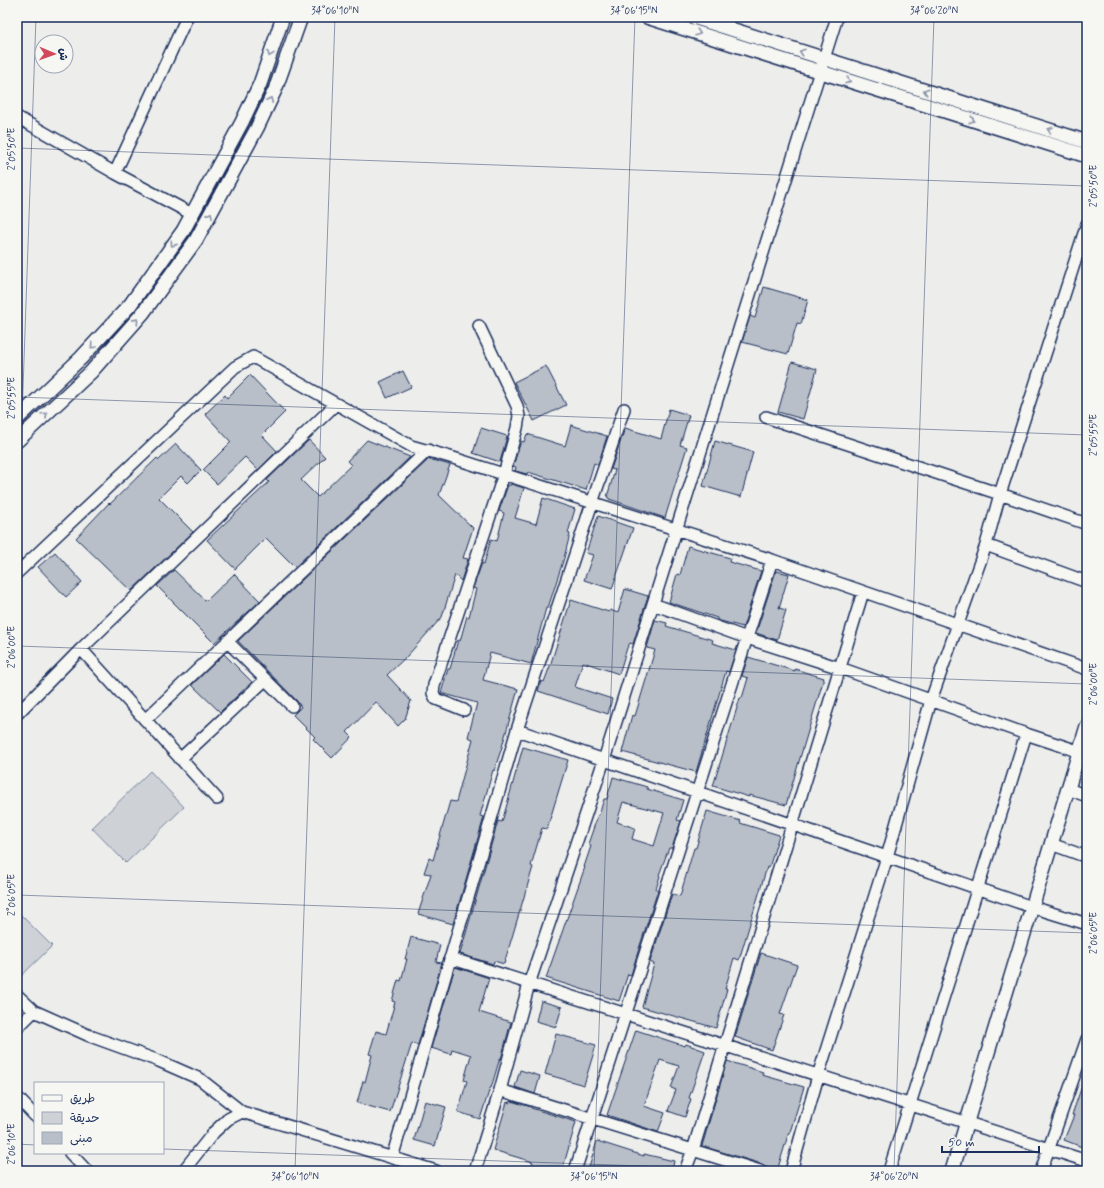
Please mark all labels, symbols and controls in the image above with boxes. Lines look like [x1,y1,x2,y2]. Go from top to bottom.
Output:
text: 34°06'10"N [311,4,359,18]
text: 34°06'15"N [610,4,658,18]
text: 34°06'20"N [910,4,958,18]
one-way arrow [694,28,701,37]
north arrow [34,34,74,74]
text: ش [56,48,70,61]
one-way arrow [799,48,806,56]
one-way arrow [267,50,275,57]
one-way arrow [845,76,852,85]
one-way arrow [923,87,930,96]
one-way arrow [265,96,273,104]
one-way arrow [969,115,976,124]
one-way arrow [1046,126,1053,135]
text: 2°05'50"E [5,128,19,170]
text: 2°05'50"E [1087,165,1101,207]
one-way arrow [205,212,212,219]
one-way arrow [170,240,178,247]
one-way arrow [131,319,138,326]
one-way arrow [90,341,97,348]
text: 2°05'55"E [5,377,19,419]
one-way arrow [41,412,48,419]
text: 2°05'55"E [1087,414,1101,456]
text: 2°06'00"E [5,626,19,668]
text: 2°06'00"E [1087,663,1101,705]
text: 2°06'05"E [5,874,19,916]
text: 2°06'05"E [1087,912,1101,954]
legend [34,1082,164,1154]
text: طريق [70,1091,95,1107]
text: حديقة [70,1111,99,1127]
text: 2°06'10"E [5,1123,19,1165]
scale bar [942,1128,1039,1154]
text: مبنى [70,1131,93,1147]
text: 50 m [948,1135,975,1151]
text: 34°06'10"N [271,1170,319,1184]
text: 34°06'15"N [570,1170,618,1184]
text: 34°06'20"N [870,1170,918,1184]

